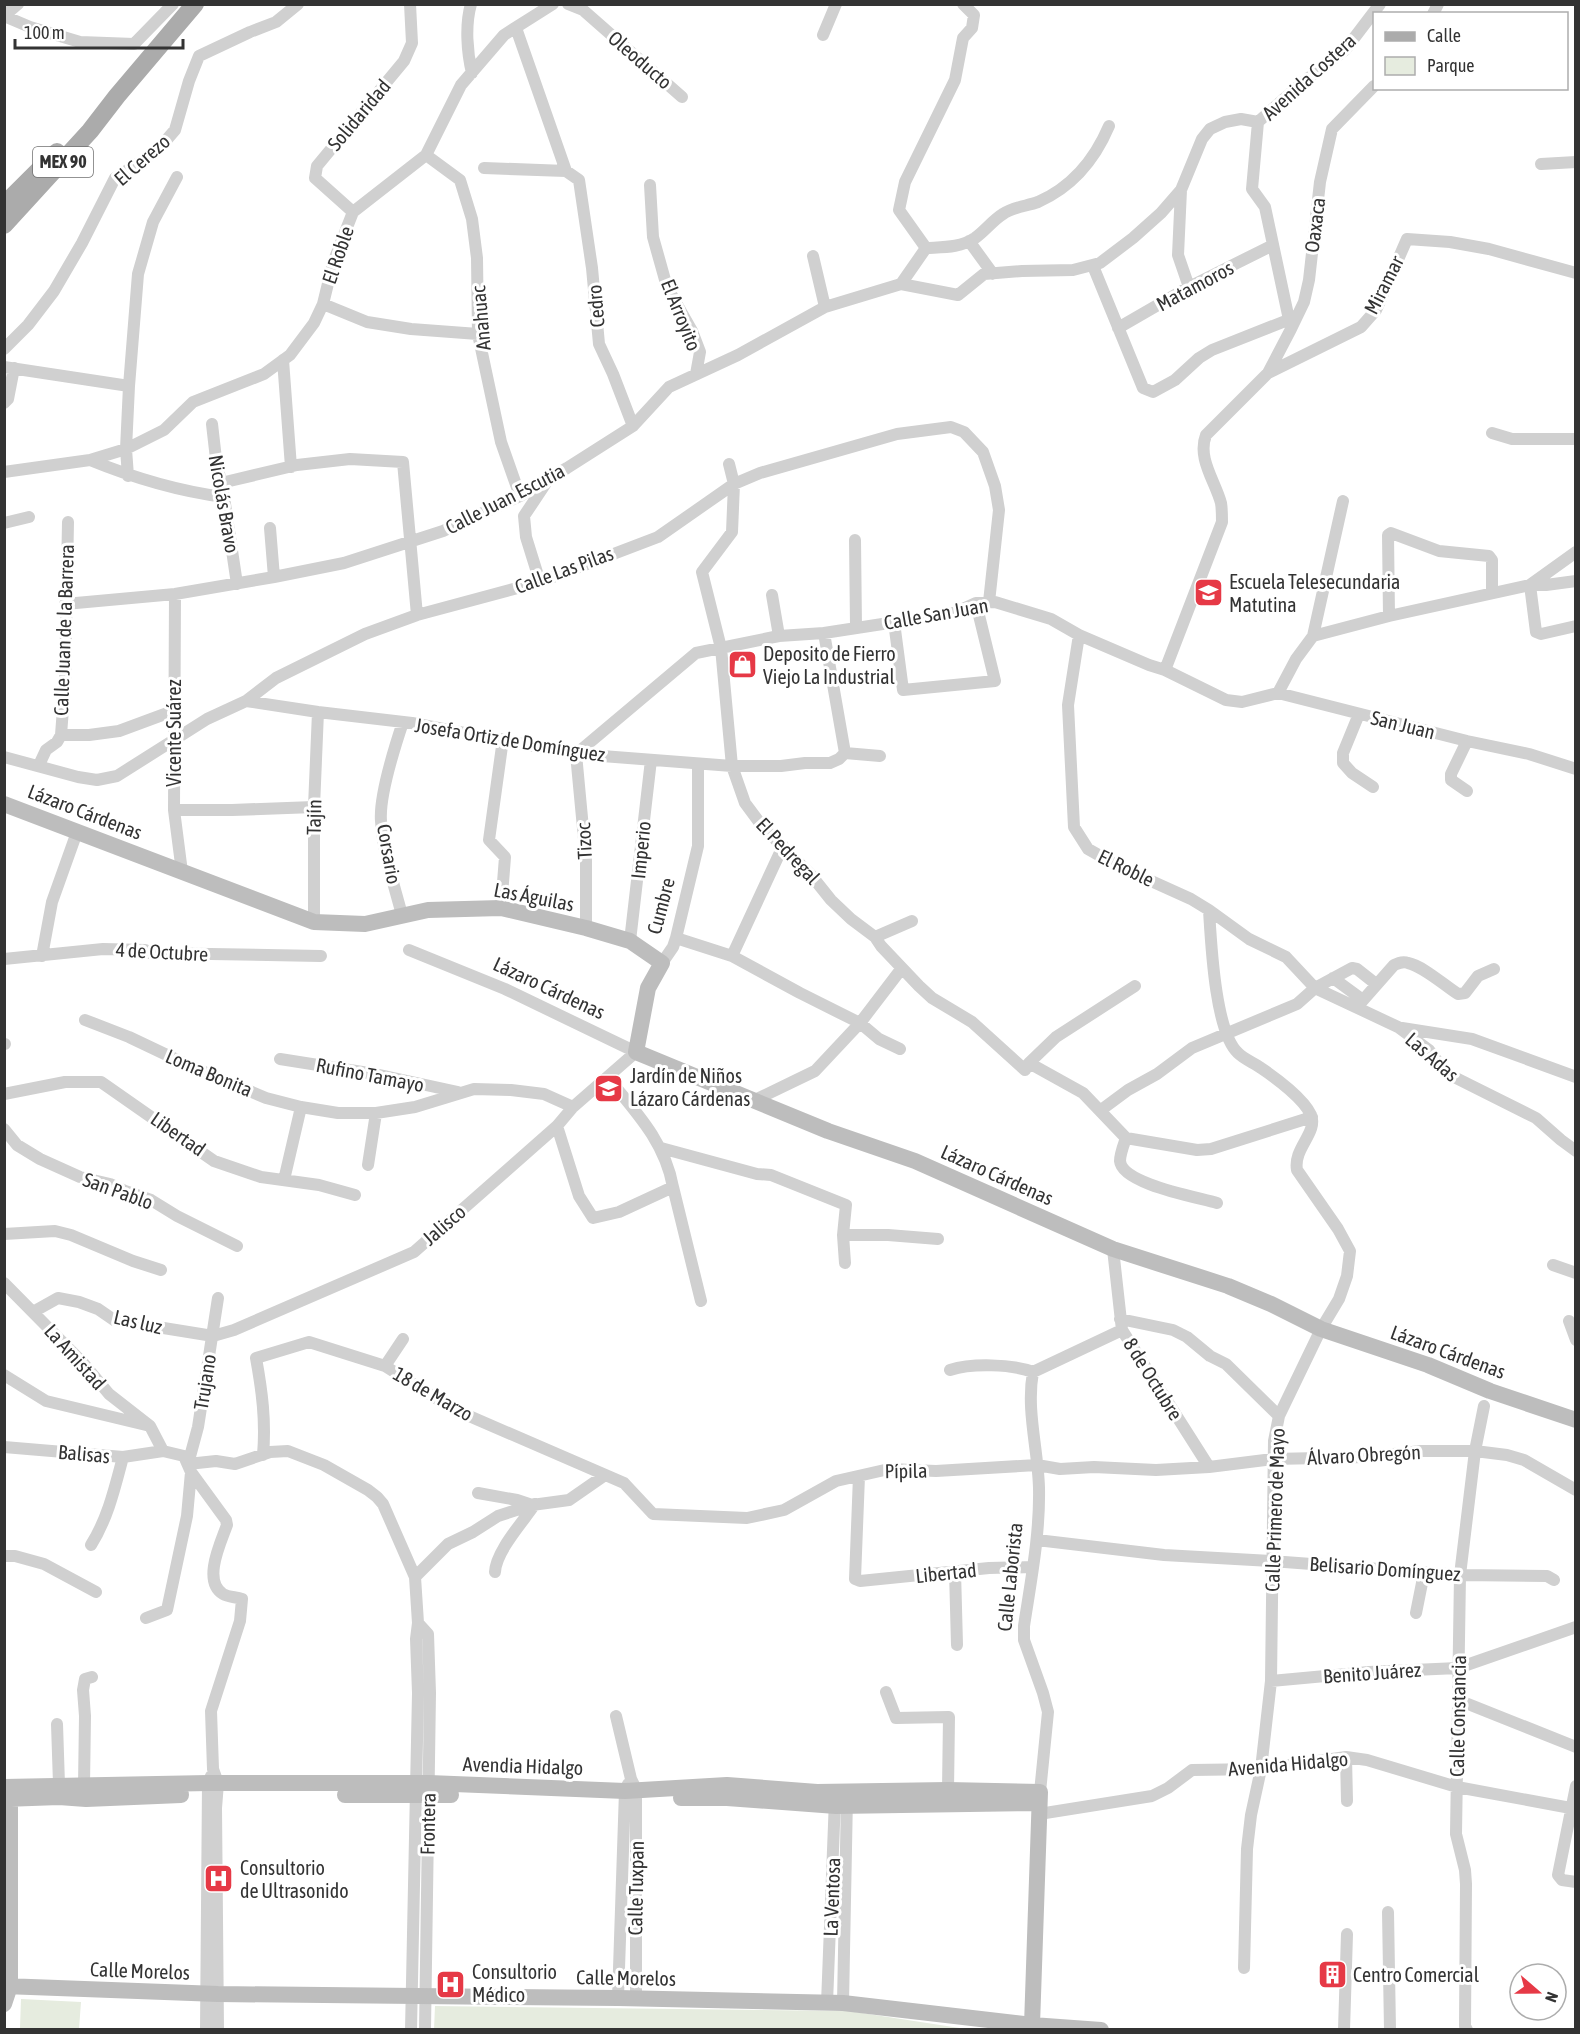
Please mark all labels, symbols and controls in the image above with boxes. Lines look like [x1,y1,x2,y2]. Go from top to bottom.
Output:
scale bar [15,12,183,50]
legend [1373,12,1568,90]
text: 100 m [24,22,65,43]
text: Calle [1427,25,1461,46]
street label: Oleoducto [604,26,677,93]
street label: Avenida Costera [1257,29,1360,125]
text: Parque [1427,55,1475,76]
street label: Solidaridad [322,75,395,155]
street label: El Cerezo [109,129,174,190]
road number: MEX 90 [33,147,93,177]
street label: Oaxaca [1300,196,1329,254]
street label: El Roble [317,223,358,287]
street label: Miramar [1359,251,1408,318]
street label: Matamoros [1152,256,1237,315]
street label: El Arroyito [657,276,706,354]
street label: Anahuac [466,284,495,351]
street label: Cedro [582,284,609,328]
street label: Nicolás Bravo [205,453,244,555]
street label: Calle Juan Escutia [441,459,568,538]
street label: Calle Las Pilas [511,541,616,598]
street label: Calle Juan de la Barrera [49,544,78,716]
place label: Escuela Telesecundaria Matutina [1229,570,1400,616]
school or university icon: Escuela Telesecundaria Matutina [1192,577,1224,609]
street label: Calle San Juan [882,593,990,634]
place label: Deposito de Fierro Viejo La Industrial [763,642,896,688]
shop icon: Deposito de Fierro Viejo La Industrial [726,649,758,681]
street label: Vicente Suárez [162,679,185,787]
street label: San Juan [1369,705,1438,744]
street label: Josefa Ortiz de Domínguez [413,713,607,766]
street label: Lázaro Cárdenas [25,779,146,844]
street label: Tajín [302,799,325,835]
street label: El Pedregal [752,813,825,889]
street label: Imperio [626,820,655,880]
street label: Tizoc [571,821,596,860]
street label: Corsario [373,822,406,886]
street label: El Roble [1094,844,1158,891]
street label: Cumbre [642,875,679,937]
street label: Las Águilas [492,877,576,916]
street label: 4 de Octubre [115,938,209,965]
street label: Lázaro Cárdenas [490,952,609,1023]
street label: Las Adas [1401,1027,1463,1086]
street label: Loma Bonita [162,1044,256,1101]
street label: Rufino Tamayo [314,1053,426,1096]
place label: Jardín de Niños Lázaro Cárdenas [630,1064,750,1110]
school or university icon: Jardín de Niños Lázaro Cárdenas [593,1072,625,1104]
street label: Libertad [147,1107,210,1161]
street label: Lázaro Cárdenas [938,1140,1057,1210]
street label: San Pablo [80,1167,156,1214]
street label: Jalisco [417,1200,470,1250]
street label: Las luz [112,1305,165,1338]
street label: La Amistad [40,1319,111,1394]
street label: Lázaro Cárdenas [1388,1320,1509,1383]
street label: 8 de Octubre [1119,1333,1188,1424]
street label: Trujano [189,1352,220,1411]
street label: 18 de Marzo [389,1362,477,1425]
street label: Calle Primero de Mayo [1260,1428,1289,1592]
street label: Balisas [57,1440,111,1467]
street label: Álvaro Obregón [1307,1440,1421,1469]
street label: Pípila [884,1459,928,1482]
street label: Calle Laborista [992,1522,1027,1632]
street label: Belisario Domínguez [1309,1552,1461,1585]
street label: Libertad [914,1558,978,1587]
street label: Calle Constancia [1445,1655,1470,1777]
street label: Benito Juárez [1322,1658,1422,1687]
street label: Avenida Hidalgo [1227,1747,1349,1780]
street label: Avendia Hidalgo [462,1752,584,1779]
street label: Frontera [415,1793,440,1855]
street label: Calle Tuxpan [623,1841,648,1935]
place label: Consultorio de Ultrasonido [240,1856,349,1902]
street label: La Ventosa [819,1857,844,1937]
hospital icon: Consultorio de Ultrasonido [203,1863,235,1895]
street label: Calle Morelos [90,1957,190,1984]
building icon: Centro Comercial [1316,1959,1348,1991]
place label: Consultorio Médico [472,1960,557,2006]
north arrow [1508,1962,1568,2022]
place label: Centro Comercial [1353,1963,1480,1986]
street label: Calle Morelos [576,1965,676,1990]
hospital icon: Consultorio Médico [435,1968,467,2000]
text: N [1542,1990,1562,2005]

